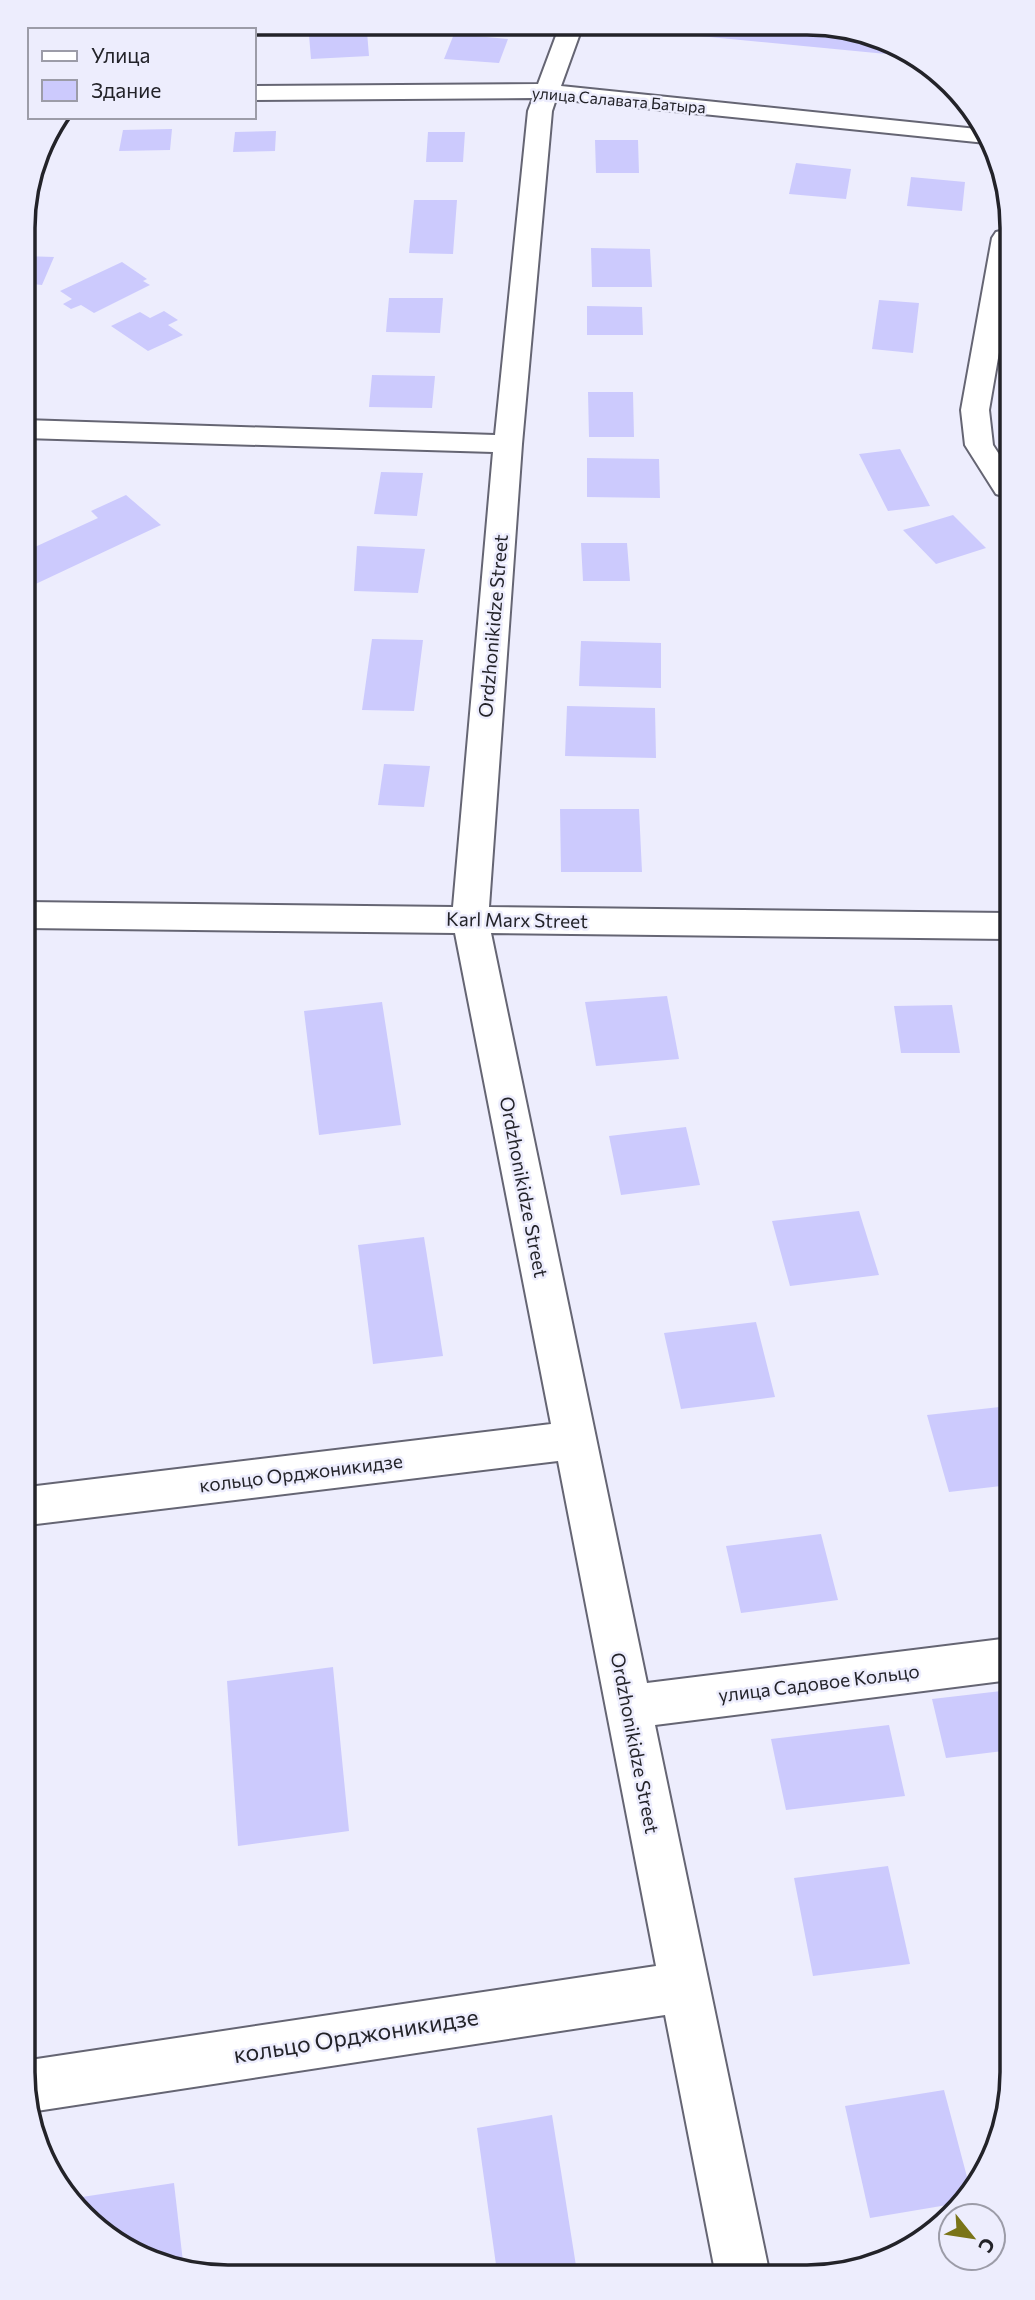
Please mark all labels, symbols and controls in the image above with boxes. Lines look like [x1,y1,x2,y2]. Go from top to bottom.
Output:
legend [28,28,256,119]
text: Улица [91,42,150,67]
text: Здание [91,77,161,102]
street label: улица Салавата Батыра [531,82,707,117]
street label: Ordzhonikidze Street [473,533,512,719]
street label: Karl Marx Street [446,907,588,932]
street label: Ordzhonikidze Street [496,1094,553,1280]
street label: кольцо Орджоникидзе [198,1449,404,1496]
street label: Ordzhonikidze Street [607,1650,664,1836]
street label: улица Садовое Кольцо [717,1659,921,1706]
street label: кольцо Орджоникидзе [231,2002,480,2068]
north arrow [937,2202,1007,2272]
text: С [974,2234,1000,2257]

